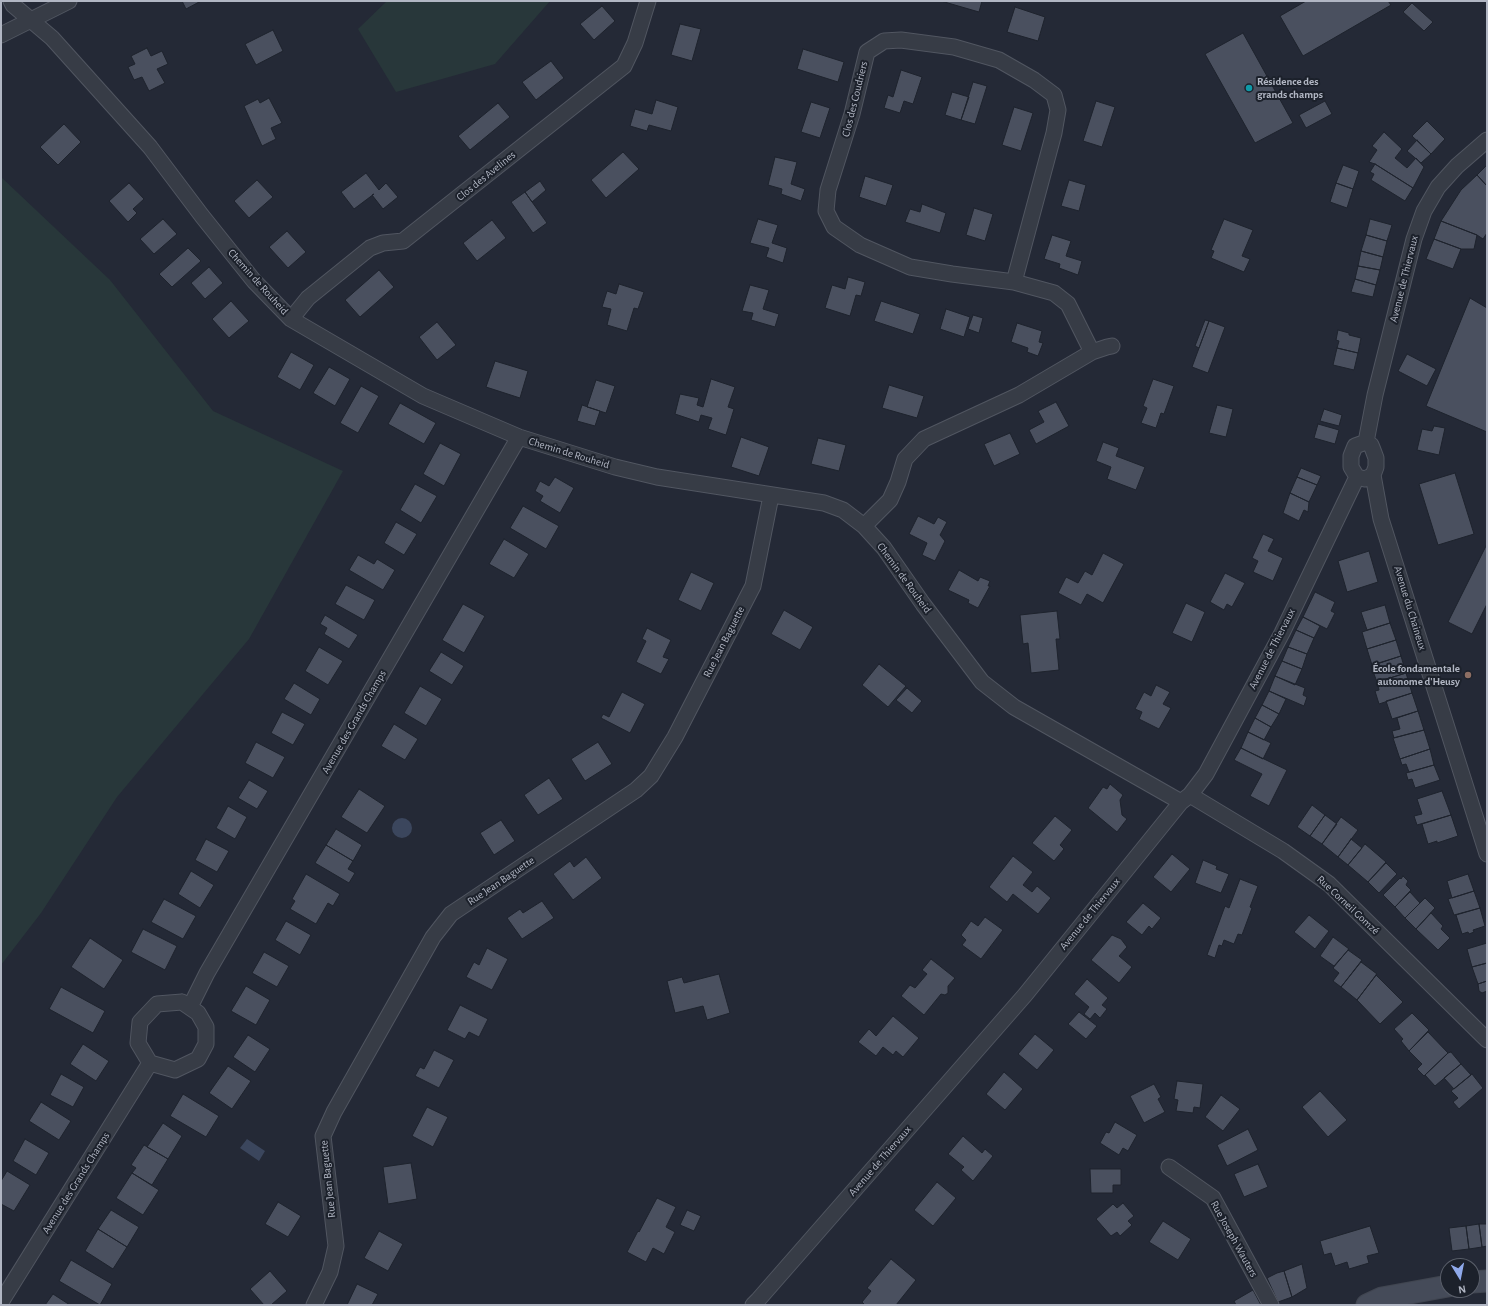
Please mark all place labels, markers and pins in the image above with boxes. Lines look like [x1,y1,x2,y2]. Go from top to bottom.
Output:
place label: Résidence des grands champs [1257,75,1323,101]
marker: Résidence des grands champs [1244,83,1254,93]
place label: École fondamentale autonome d'Heusy [1372,662,1460,688]
marker: École fondamentale autonome d'Heusy [1463,670,1473,680]

